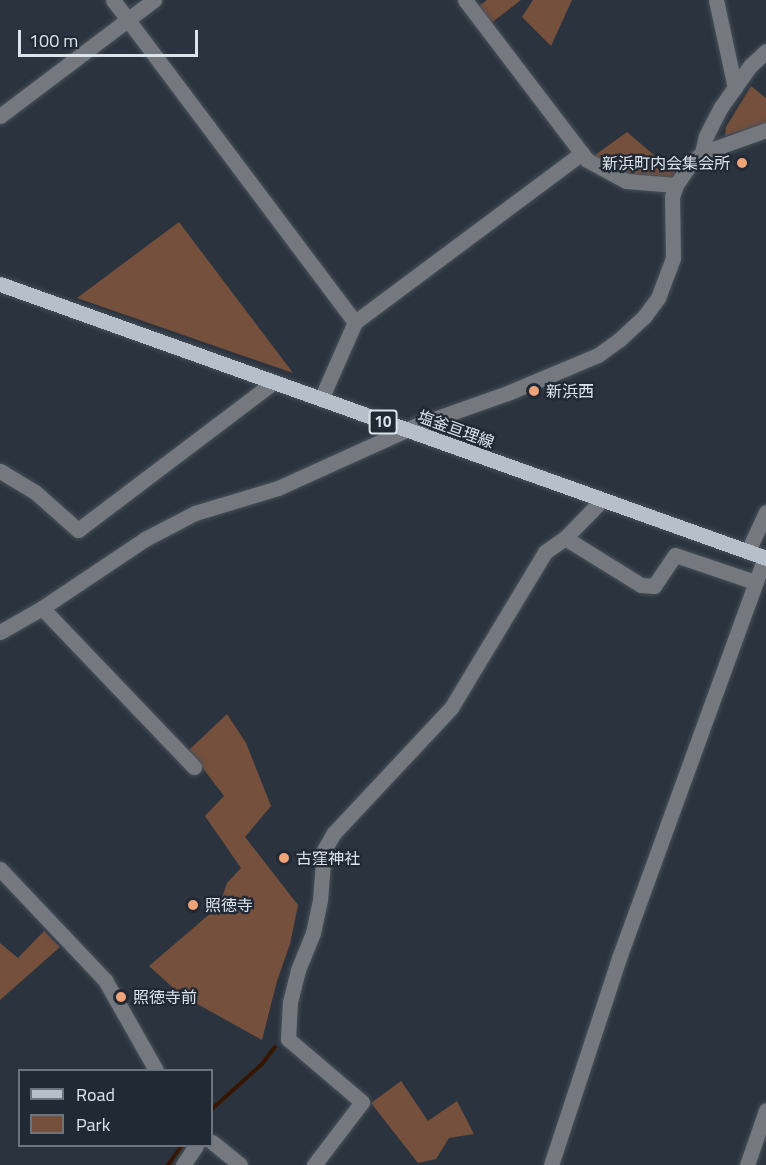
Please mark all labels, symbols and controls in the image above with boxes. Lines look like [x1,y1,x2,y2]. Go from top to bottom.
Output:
scale bar [21,18,201,56]
text: 100 m [29,27,78,54]
place label: 新浜町内会集会所 [602,153,730,173]
marker: 新浜町内会集会所 [735,156,749,170]
place label: 新浜西 [546,381,594,401]
marker: 新浜西 [527,384,541,398]
street label: 塩釜亘理線 [415,406,497,452]
road number: 10 [368,410,398,434]
place label: 古窪神社 [296,848,360,868]
marker: 古窪神社 [277,851,291,865]
place label: 照徳寺 [205,895,253,915]
marker: 照徳寺 [186,898,200,912]
place label: 照徳寺前 [133,987,197,1007]
marker: 照徳寺前 [114,990,128,1004]
legend [18,1069,213,1147]
text: Road [76,1081,115,1108]
text: Park [76,1111,110,1138]

